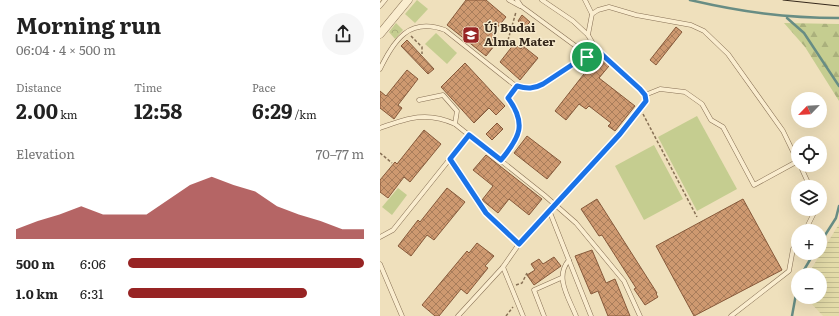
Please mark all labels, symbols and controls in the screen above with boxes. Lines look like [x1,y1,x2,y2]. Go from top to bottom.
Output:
text: Morning run [16,8,161,41]
button: share [322,13,364,55]
place label: Új Budai Alma Mater [484,18,556,50]
school or university icon: Új Budai Alma Mater [461,25,481,45]
text: 06:04 · 4 × 500 m [16,40,116,59]
pin [570,40,604,74]
icon: arrive [576,46,598,68]
text: Distance [16,79,61,95]
text: Time [134,79,162,95]
text: Pace [252,79,276,95]
north arrow [791,92,827,128]
map controls [791,92,827,304]
text: 2.00 [16,95,58,125]
text: 12:58 [134,95,182,125]
text: 6:29 [252,95,292,125]
text: km [58,106,77,122]
text: /km [292,106,317,122]
button: locate [791,136,827,172]
text: Elevation [16,144,75,163]
text: 70–77 m [316,144,364,163]
button: layers [791,180,827,216]
button: + [791,224,827,260]
text: 500 m [16,254,55,273]
text: 6:06 [80,254,106,273]
button: − [791,268,827,304]
text: 1.0 km [16,284,58,303]
text: 6:31 [80,284,104,303]

